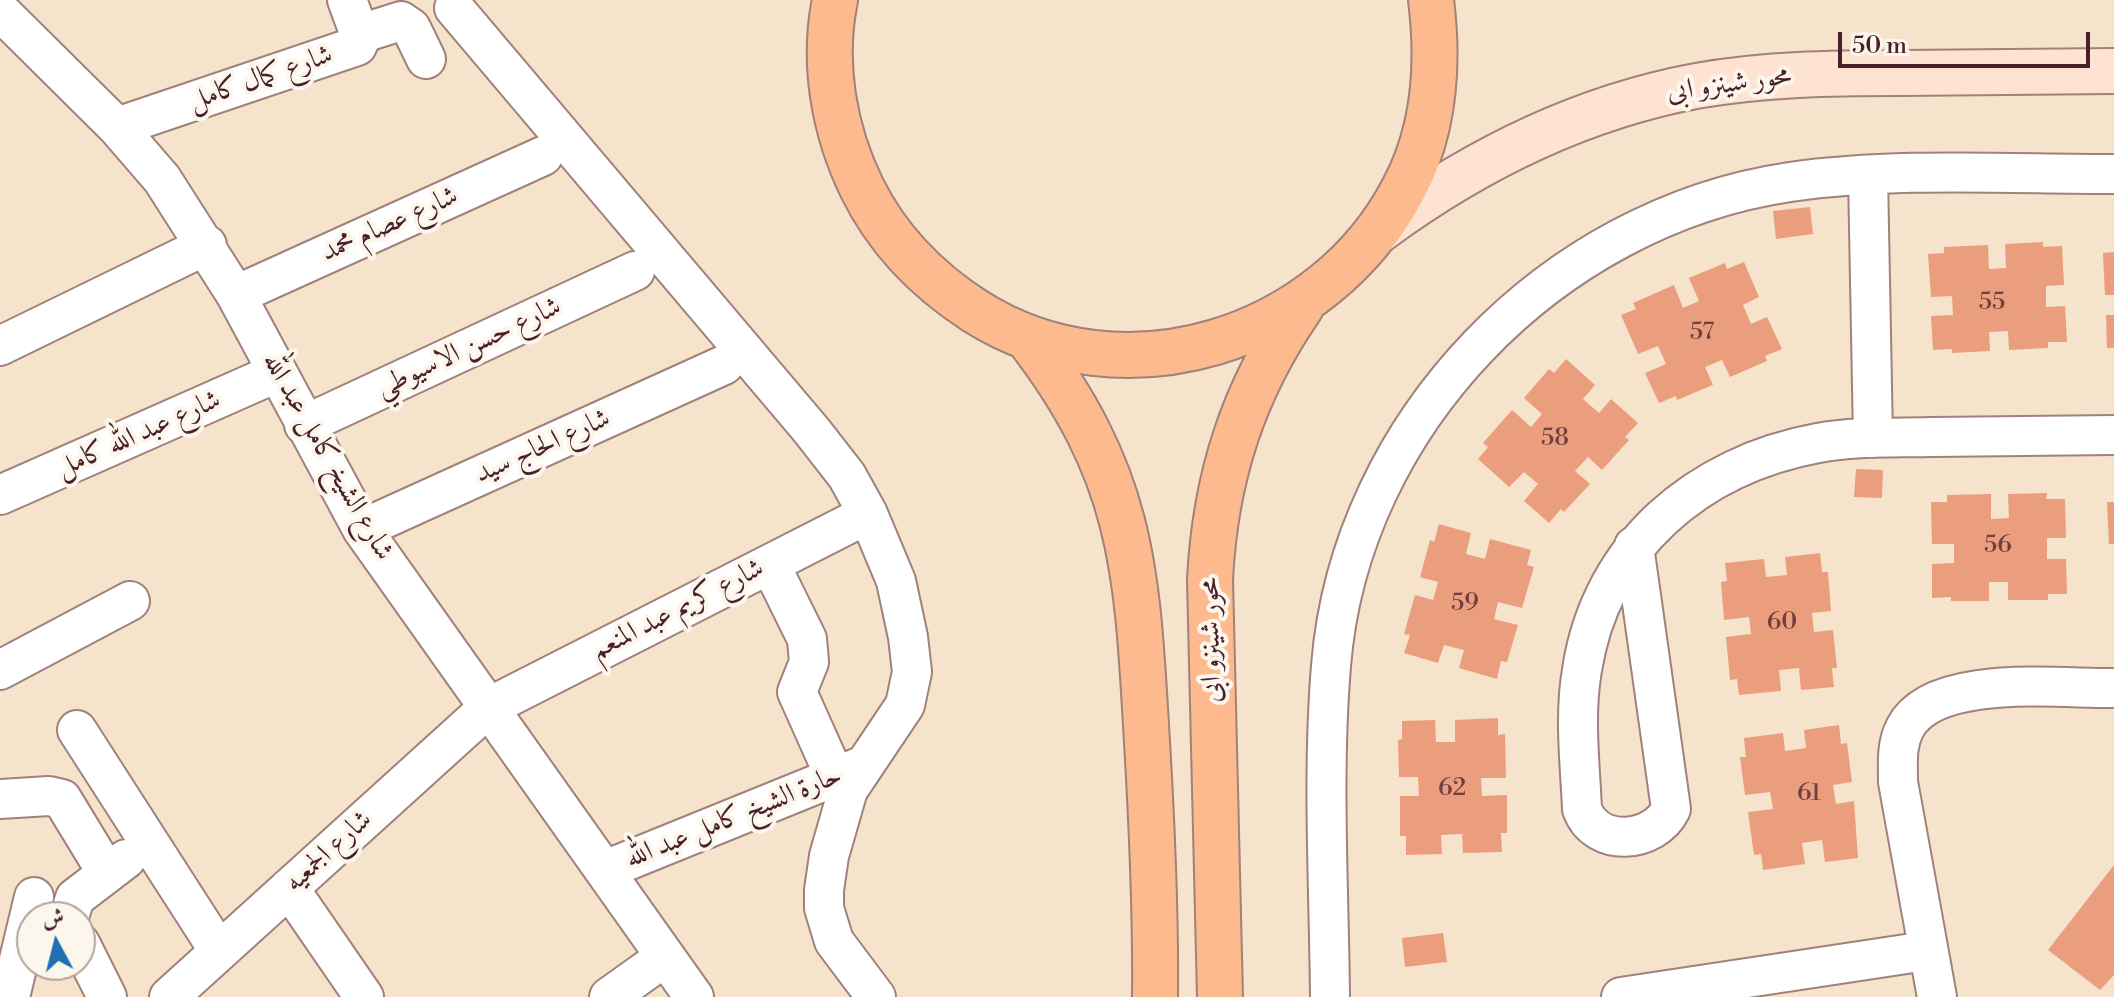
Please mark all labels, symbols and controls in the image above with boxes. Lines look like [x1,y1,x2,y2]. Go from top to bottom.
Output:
scale bar [1842,16,2094,66]
text: 50 m [1852,31,1907,61]
street label: شارع كمال كامل [185,39,337,119]
street label: محور شينزو ابى [1665,60,1793,110]
street label: شارع عصام محمد [316,180,464,270]
house number: 55 [1979,289,2005,317]
street label: شارع حسن الاسيوطي [371,290,567,406]
house number: 57 [1690,319,1714,347]
street label: شارع الشيخ كامل عبد الله [254,347,400,567]
street label: شارع عبد الله كامل [52,384,226,486]
street label: شارع الحاج سيد [470,402,616,492]
house number: 58 [1541,425,1569,453]
house number: 56 [1984,532,2012,560]
street label: شارع كريم عبد المنعم [586,552,770,668]
street label: محور شينزو ابى [1194,577,1230,703]
house number: 59 [1451,590,1479,618]
house number: 60 [1767,609,1797,637]
street label: حارة الشيخ كامل عبد الله [621,759,847,877]
house number: 62 [1438,775,1466,803]
house number: 61 [1797,780,1821,808]
street label: شارع الجمعيه [278,804,380,900]
north arrow [16,901,96,981]
text: ش [41,904,66,933]

